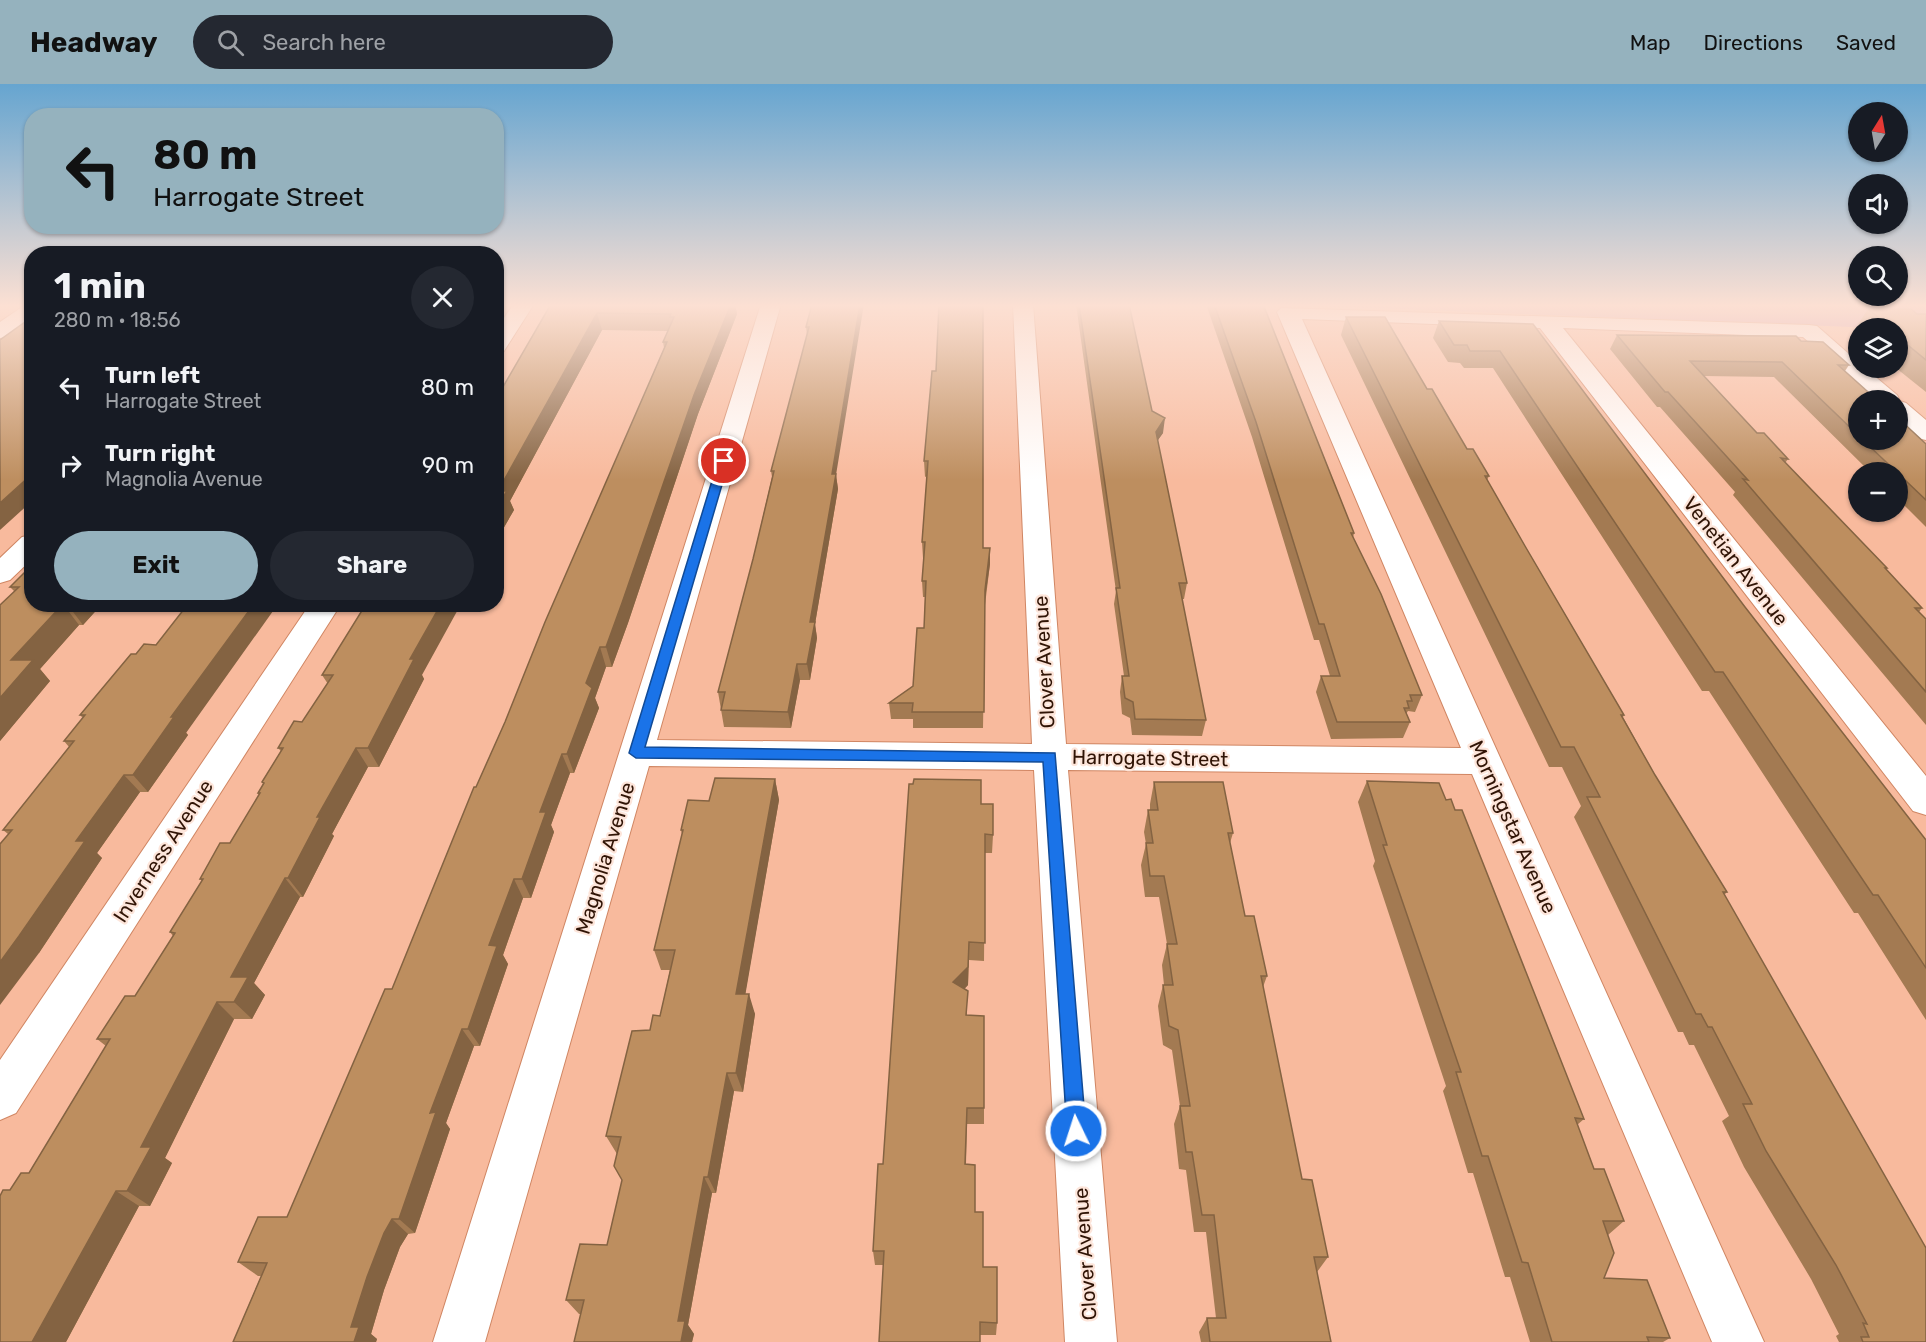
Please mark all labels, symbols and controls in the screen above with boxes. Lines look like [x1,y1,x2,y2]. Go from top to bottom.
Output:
search box [193,15,613,69]
text: Headway [30,26,157,59]
icon: search [214,26,247,59]
text: Search here [262,29,386,56]
text: Map [1630,30,1671,55]
text: Directions [1704,30,1803,55]
text: Saved [1836,30,1896,55]
north arrow [1848,102,1908,162]
map controls [1848,102,1908,522]
text: 80 m [153,130,257,180]
icon: left [54,132,132,210]
button: sound [1848,174,1908,234]
text: Harrogate Street [153,181,364,213]
button: search [1848,246,1908,306]
text: 1 min [54,264,146,307]
button: close [411,266,474,329]
text: 280 m · 18:56 [54,308,181,332]
button: layers [1848,318,1908,378]
text: Turn left [105,362,200,389]
icon: left [54,371,87,404]
text: 80 m [421,374,474,401]
text: Harrogate Street [105,389,261,413]
button: + [1848,390,1908,450]
pin [698,435,749,486]
text: Turn right [105,440,215,467]
icon: arrive [707,444,740,477]
icon: right [54,449,87,482]
text: 90 m [422,452,474,479]
button: − [1848,462,1908,522]
text: Magnolia Avenue [105,467,263,491]
street label: Venetian Avenue [1678,492,1794,630]
button: Exit [54,531,258,600]
button: Share [270,531,474,600]
street label: Clover Avenue [1029,595,1059,729]
street label: Morningstar Avenue [1464,737,1562,917]
street label: Harrogate Street [1072,745,1229,771]
street label: Inverness Avenue [108,775,218,927]
street label: Magnolia Avenue [570,779,640,937]
position arrow [1044,1099,1108,1163]
street label: Clover Avenue [1068,1187,1102,1321]

